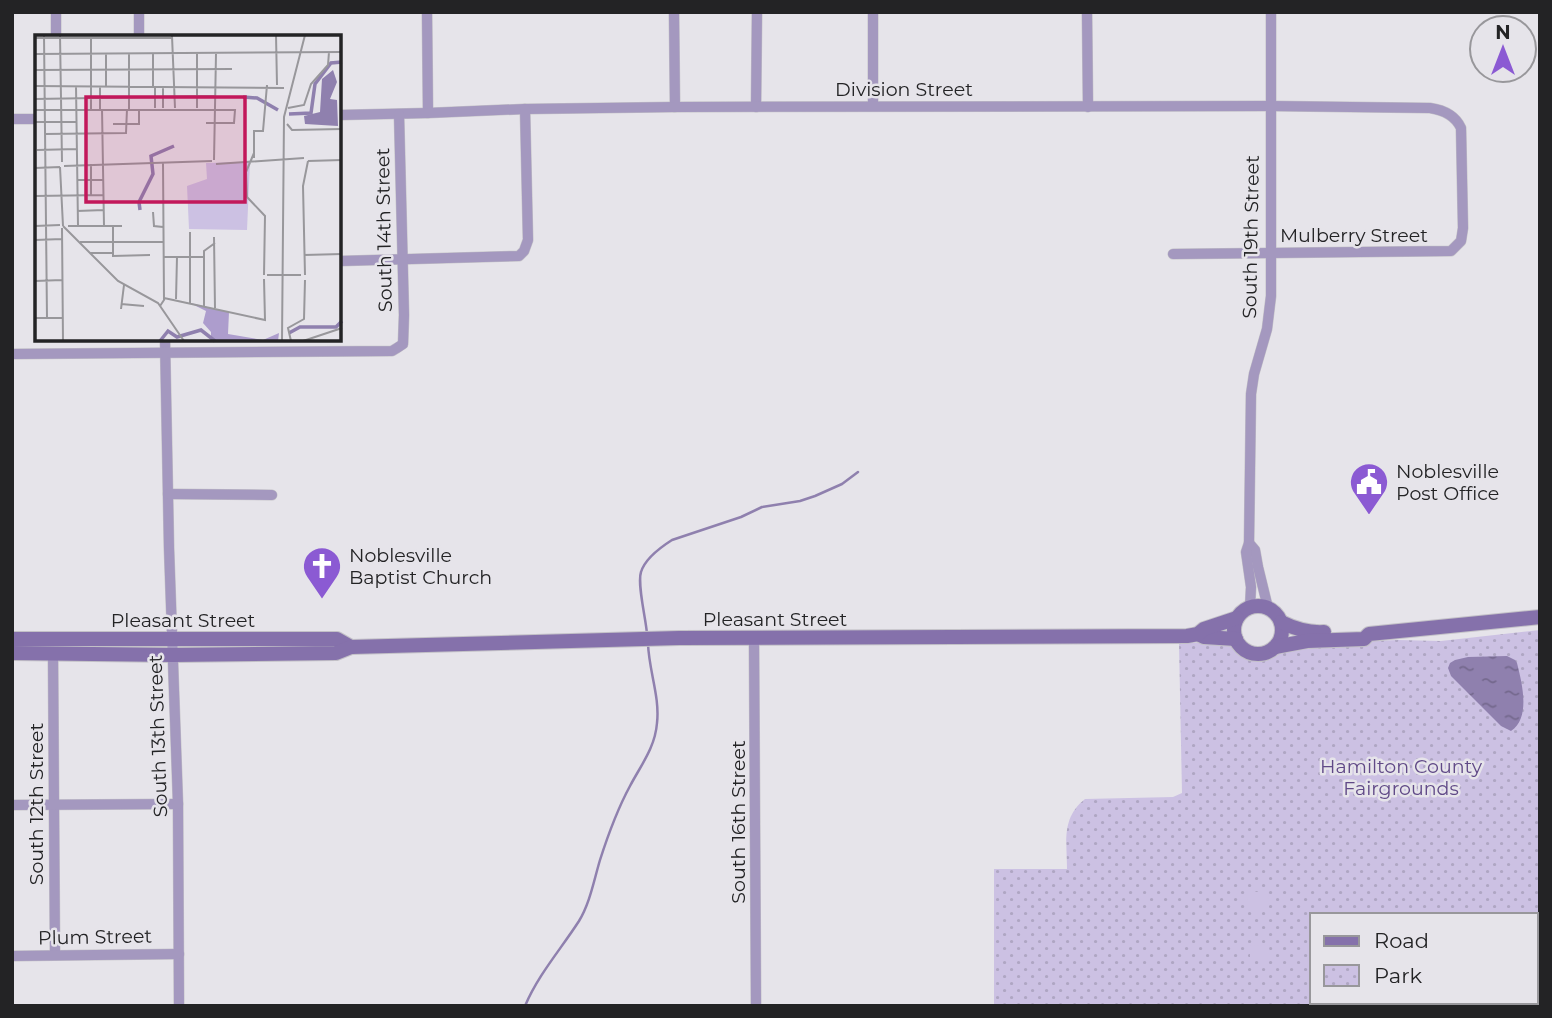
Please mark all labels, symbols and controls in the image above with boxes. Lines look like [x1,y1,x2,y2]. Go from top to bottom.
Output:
north arrow [1468,14,1538,84]
text: N [1495,21,1511,44]
inset map [35,35,341,341]
street label: Division Street [835,78,973,101]
street label: South 14th Street [371,147,397,312]
street label: South 19th Street [1238,155,1264,319]
street label: Mulberry Street [1280,224,1428,247]
place label: Noblesville Post Office [1396,460,1499,505]
public building icon: Noblesville Post Office [1348,461,1390,516]
place label: Noblesville Baptist Church [349,544,492,589]
church icon: Noblesville Baptist Church [301,545,343,600]
street label: Pleasant Street [703,608,848,631]
street label: Pleasant Street [111,609,256,632]
street label: South 13th Street [144,654,172,818]
street label: South 12th Street [25,722,48,885]
street label: South 16th Street [727,740,750,904]
park label: Hamilton County Fairgrounds [1320,755,1483,800]
legend [1310,913,1538,1004]
street label: Plum Street [38,925,153,949]
text: Road [1374,928,1429,953]
text: Park [1374,963,1422,988]

